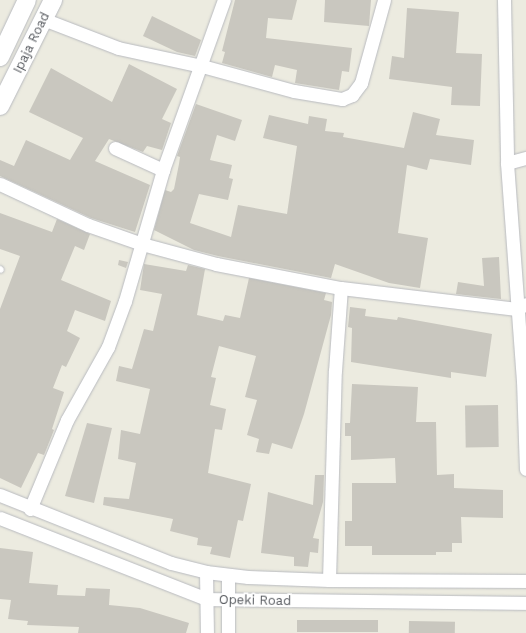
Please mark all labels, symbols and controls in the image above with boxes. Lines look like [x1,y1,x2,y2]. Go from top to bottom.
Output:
street label: Ipaja Road [10,10,54,76]
street label: Opeki Road [219,593,291,609]

